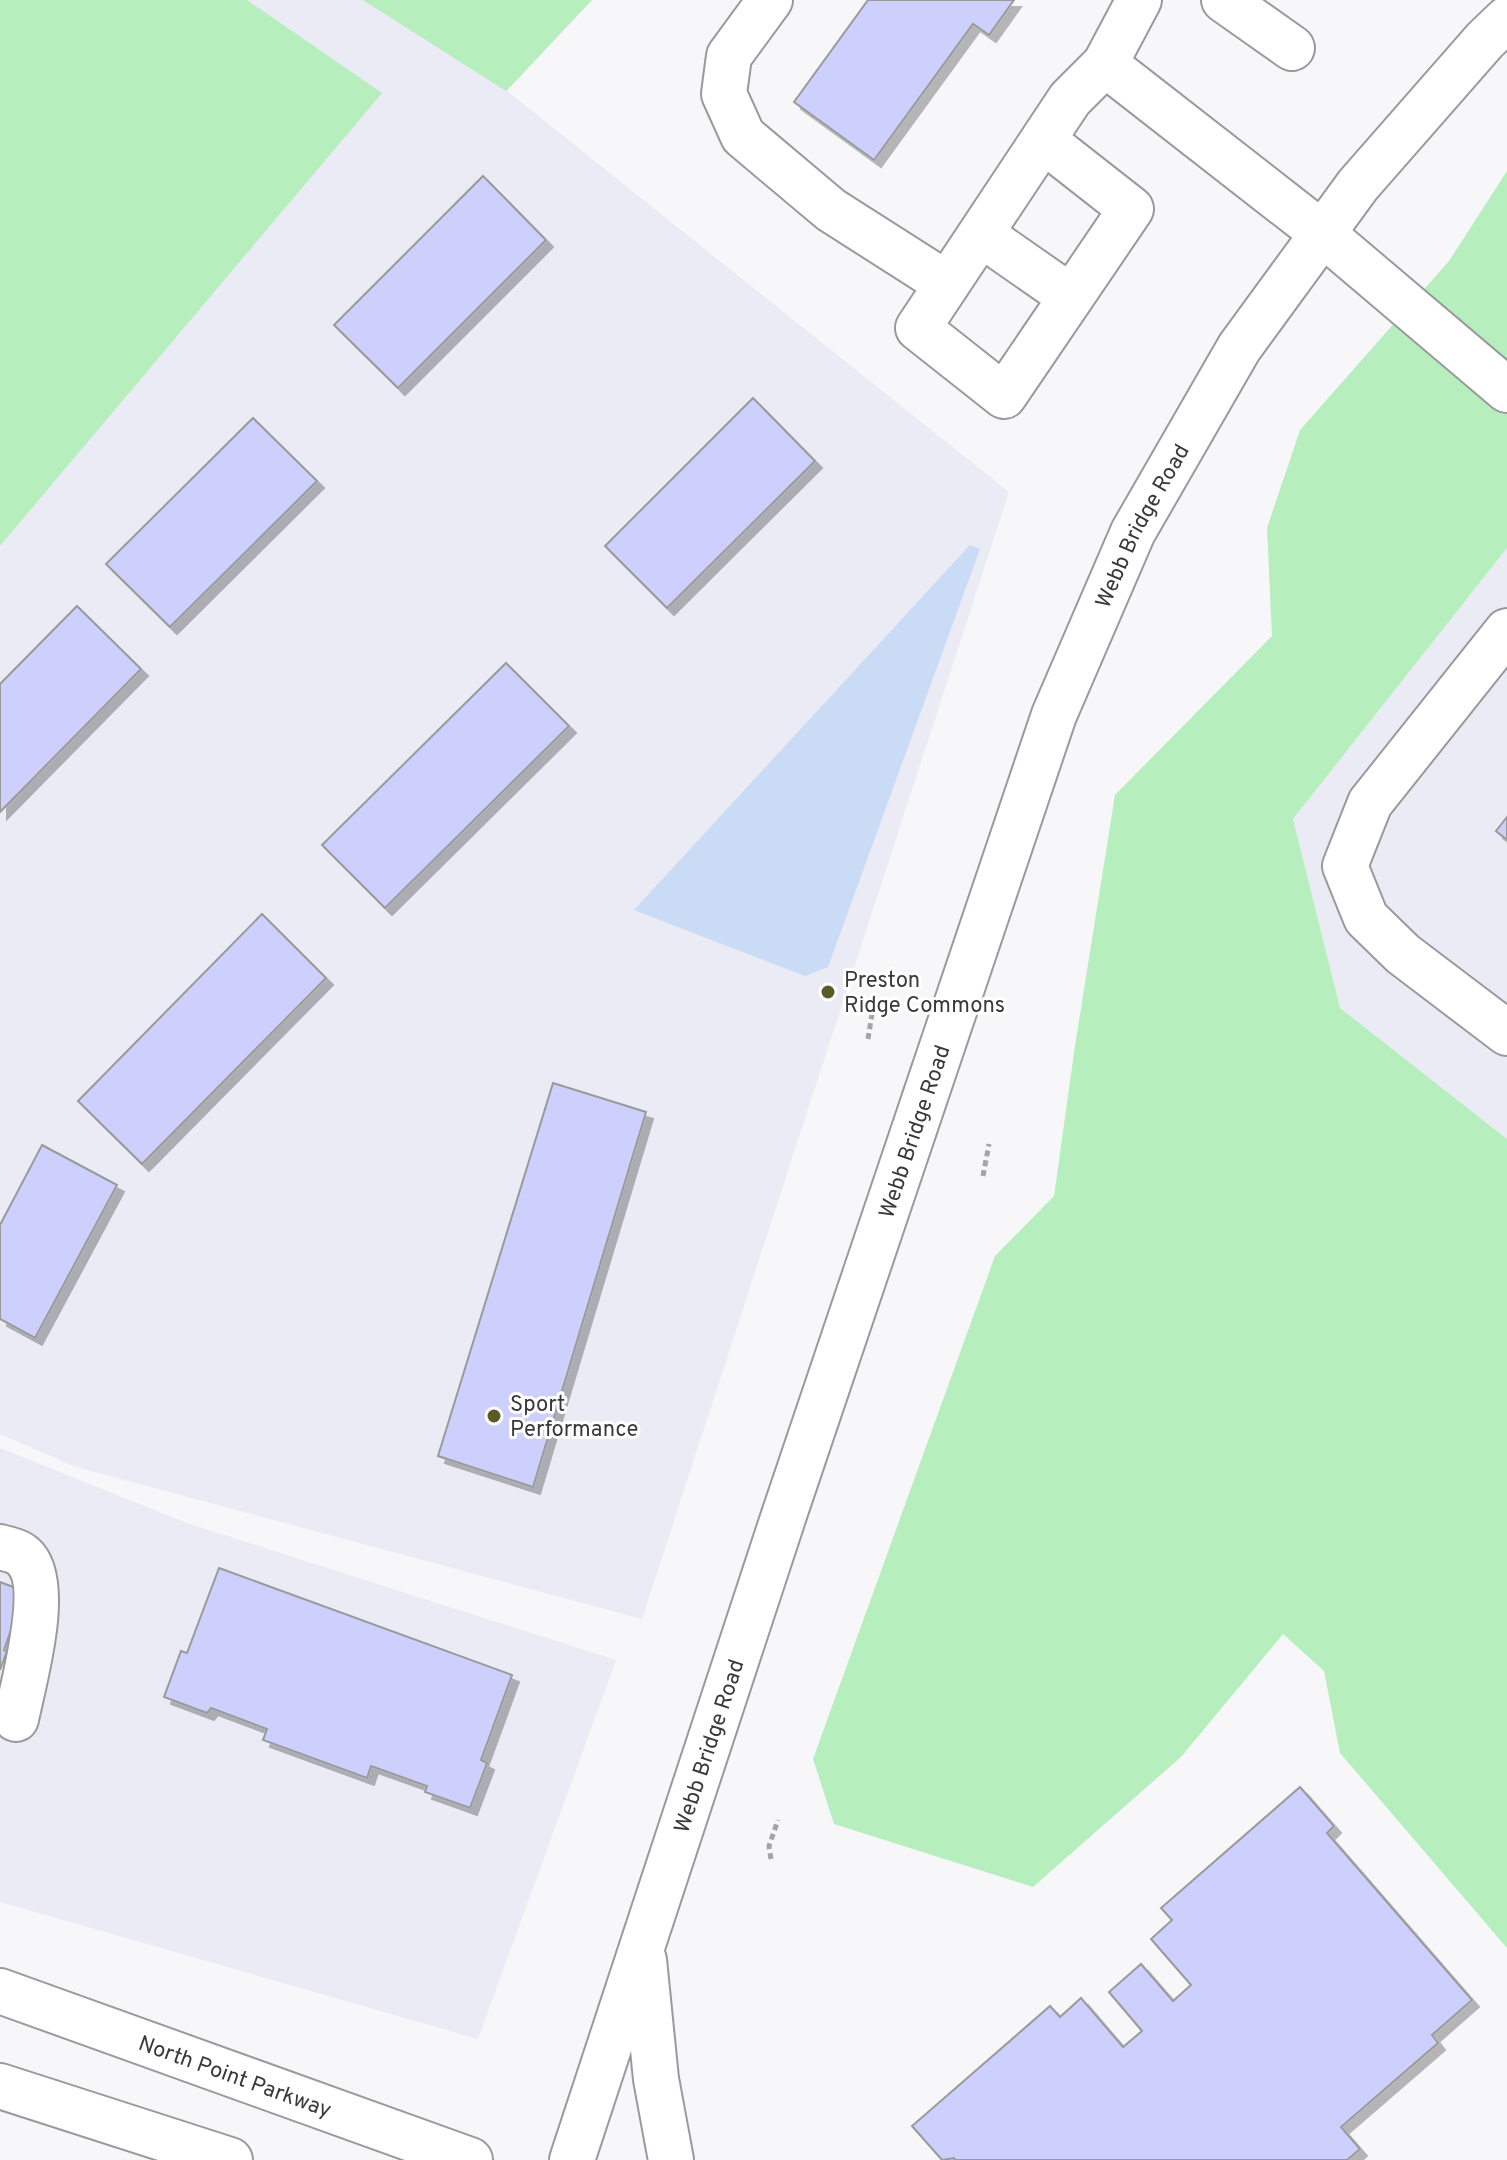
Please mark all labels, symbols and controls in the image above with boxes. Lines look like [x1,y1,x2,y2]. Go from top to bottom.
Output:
street label: Webb Bridge Road [1091,440,1197,613]
place label: Preston Ridge Commons [844,968,1005,1020]
marker: Preston Ridge Commons [819,983,837,1001]
street label: Webb Bridge Road [874,1042,958,1222]
place label: Sport Performance [510,1392,638,1444]
marker: Sport Performance [485,1407,503,1425]
street label: Webb Bridge Road [669,1656,752,1837]
street label: North Point Parkway [134,2031,335,2125]

